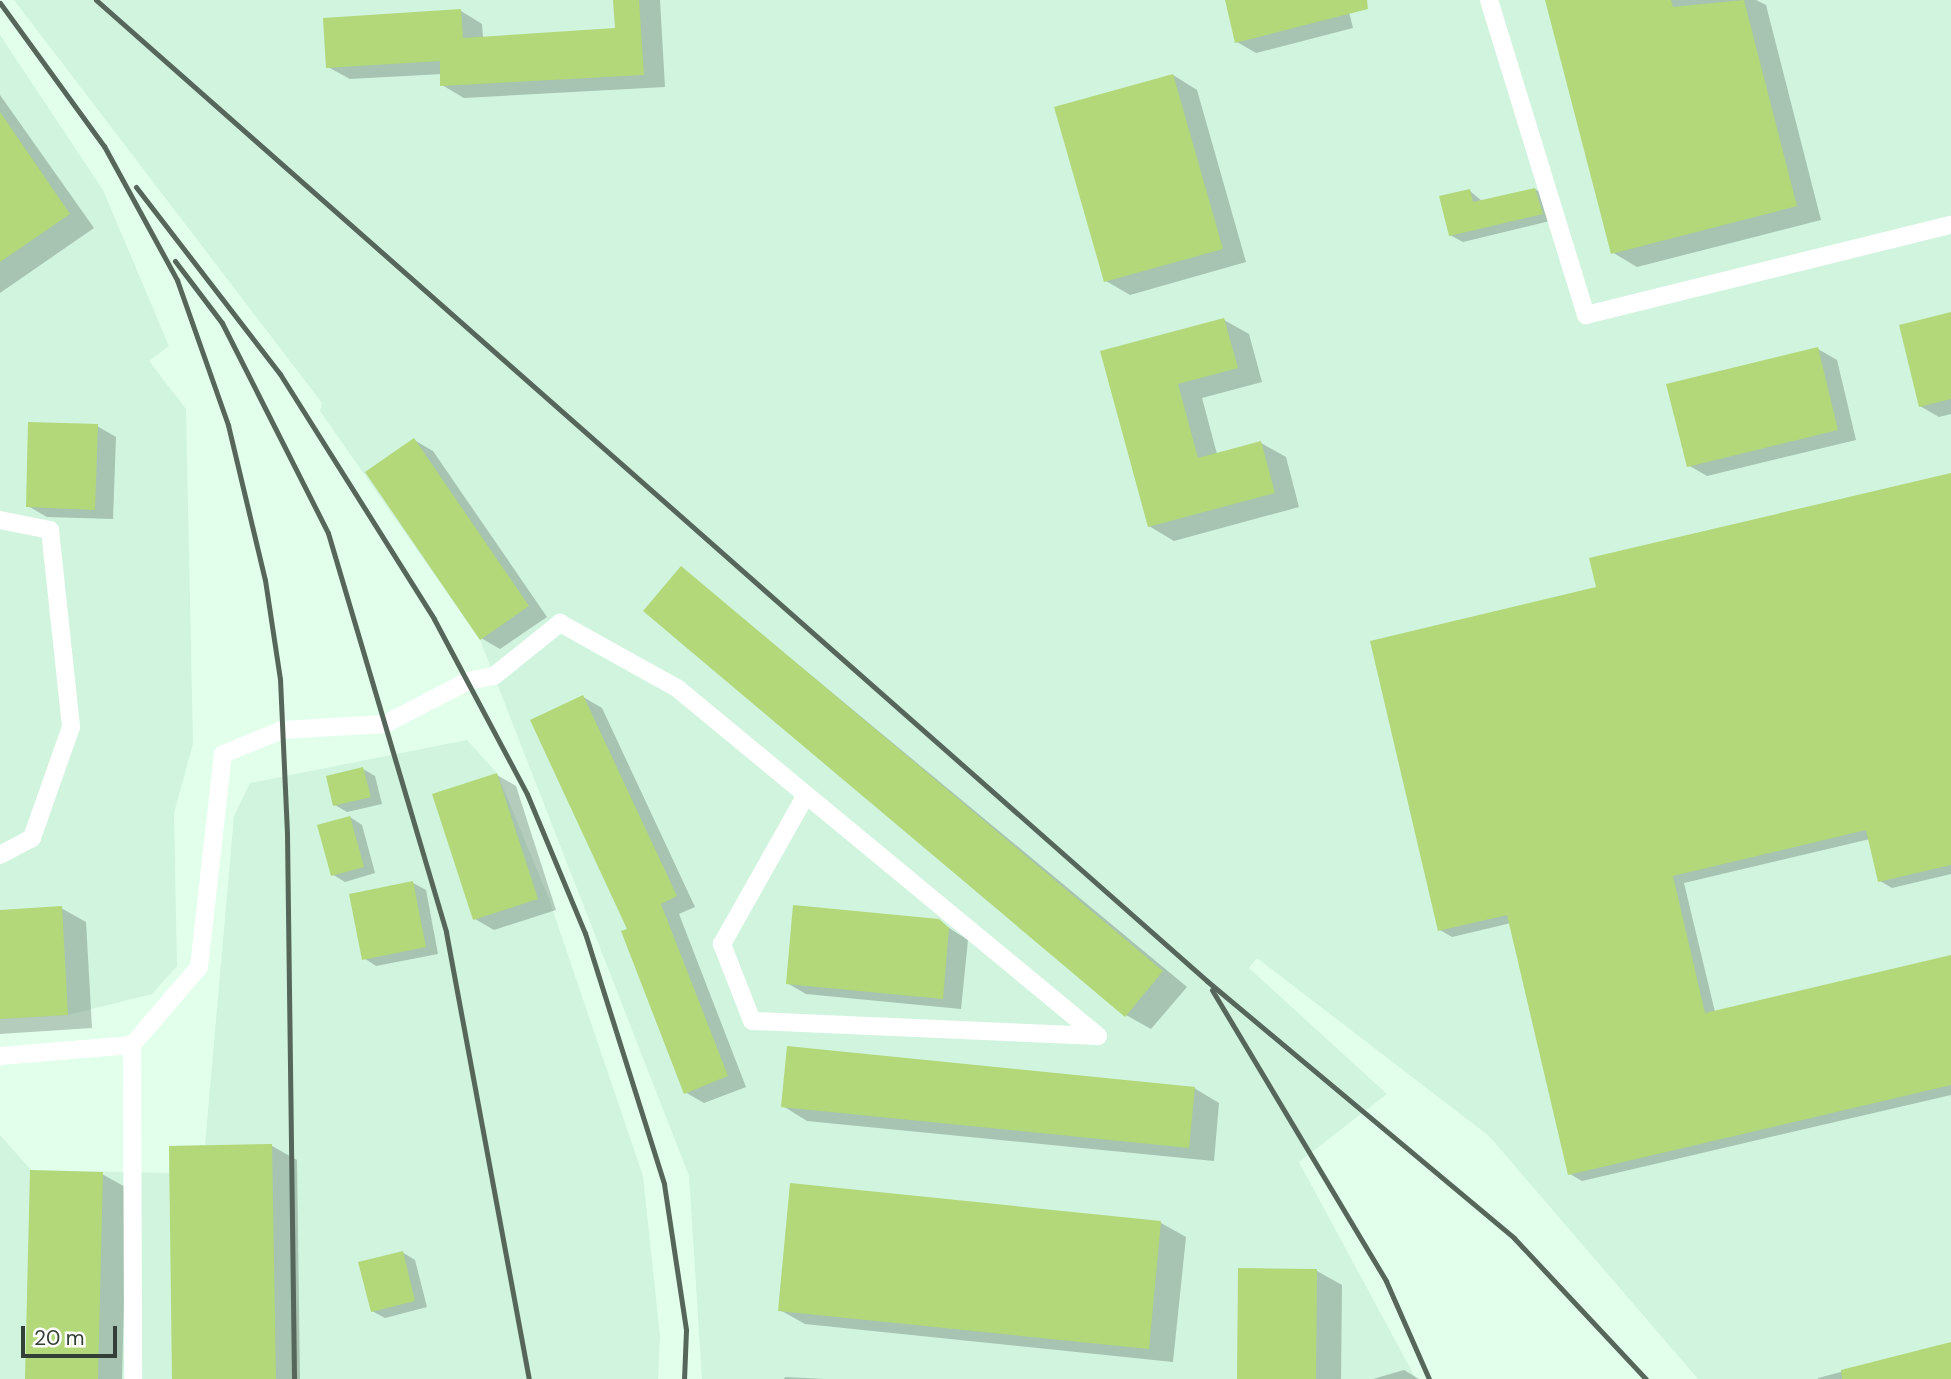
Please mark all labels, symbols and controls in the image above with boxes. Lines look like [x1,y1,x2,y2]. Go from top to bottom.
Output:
scale bar [24,1312,121,1356]
text: 20 m [34,1324,85,1352]

